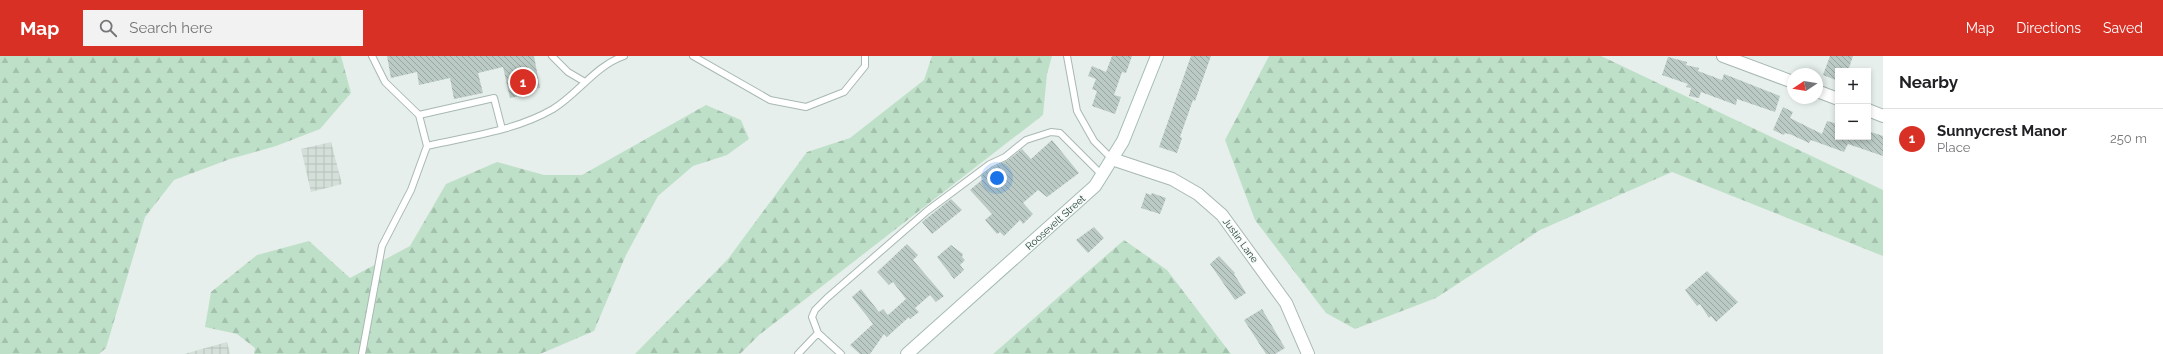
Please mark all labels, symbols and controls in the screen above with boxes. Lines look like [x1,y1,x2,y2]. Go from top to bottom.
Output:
search box [83,10,363,46]
text: Map [20,17,59,39]
icon: search [97,17,119,39]
text: Search here [129,19,213,37]
text: Map [1966,20,1994,36]
text: Directions [2016,20,2081,36]
text: Saved [2103,20,2143,36]
pin: 1 [510,67,536,97]
north arrow [1787,68,1823,104]
map controls [1835,68,1871,140]
button: + [1835,68,1871,104]
text: Nearby [1899,72,1958,92]
button: − [1835,104,1871,140]
text: Sunnycrest Manor [1937,122,2067,140]
text: 1 [1909,131,1915,146]
text: 250 m [2110,131,2147,146]
text: Place [1937,140,1970,155]
your location [987,168,1007,188]
street label: Roosevelt Street [1023,192,1088,252]
street label: Justin Lane [1221,216,1261,265]

